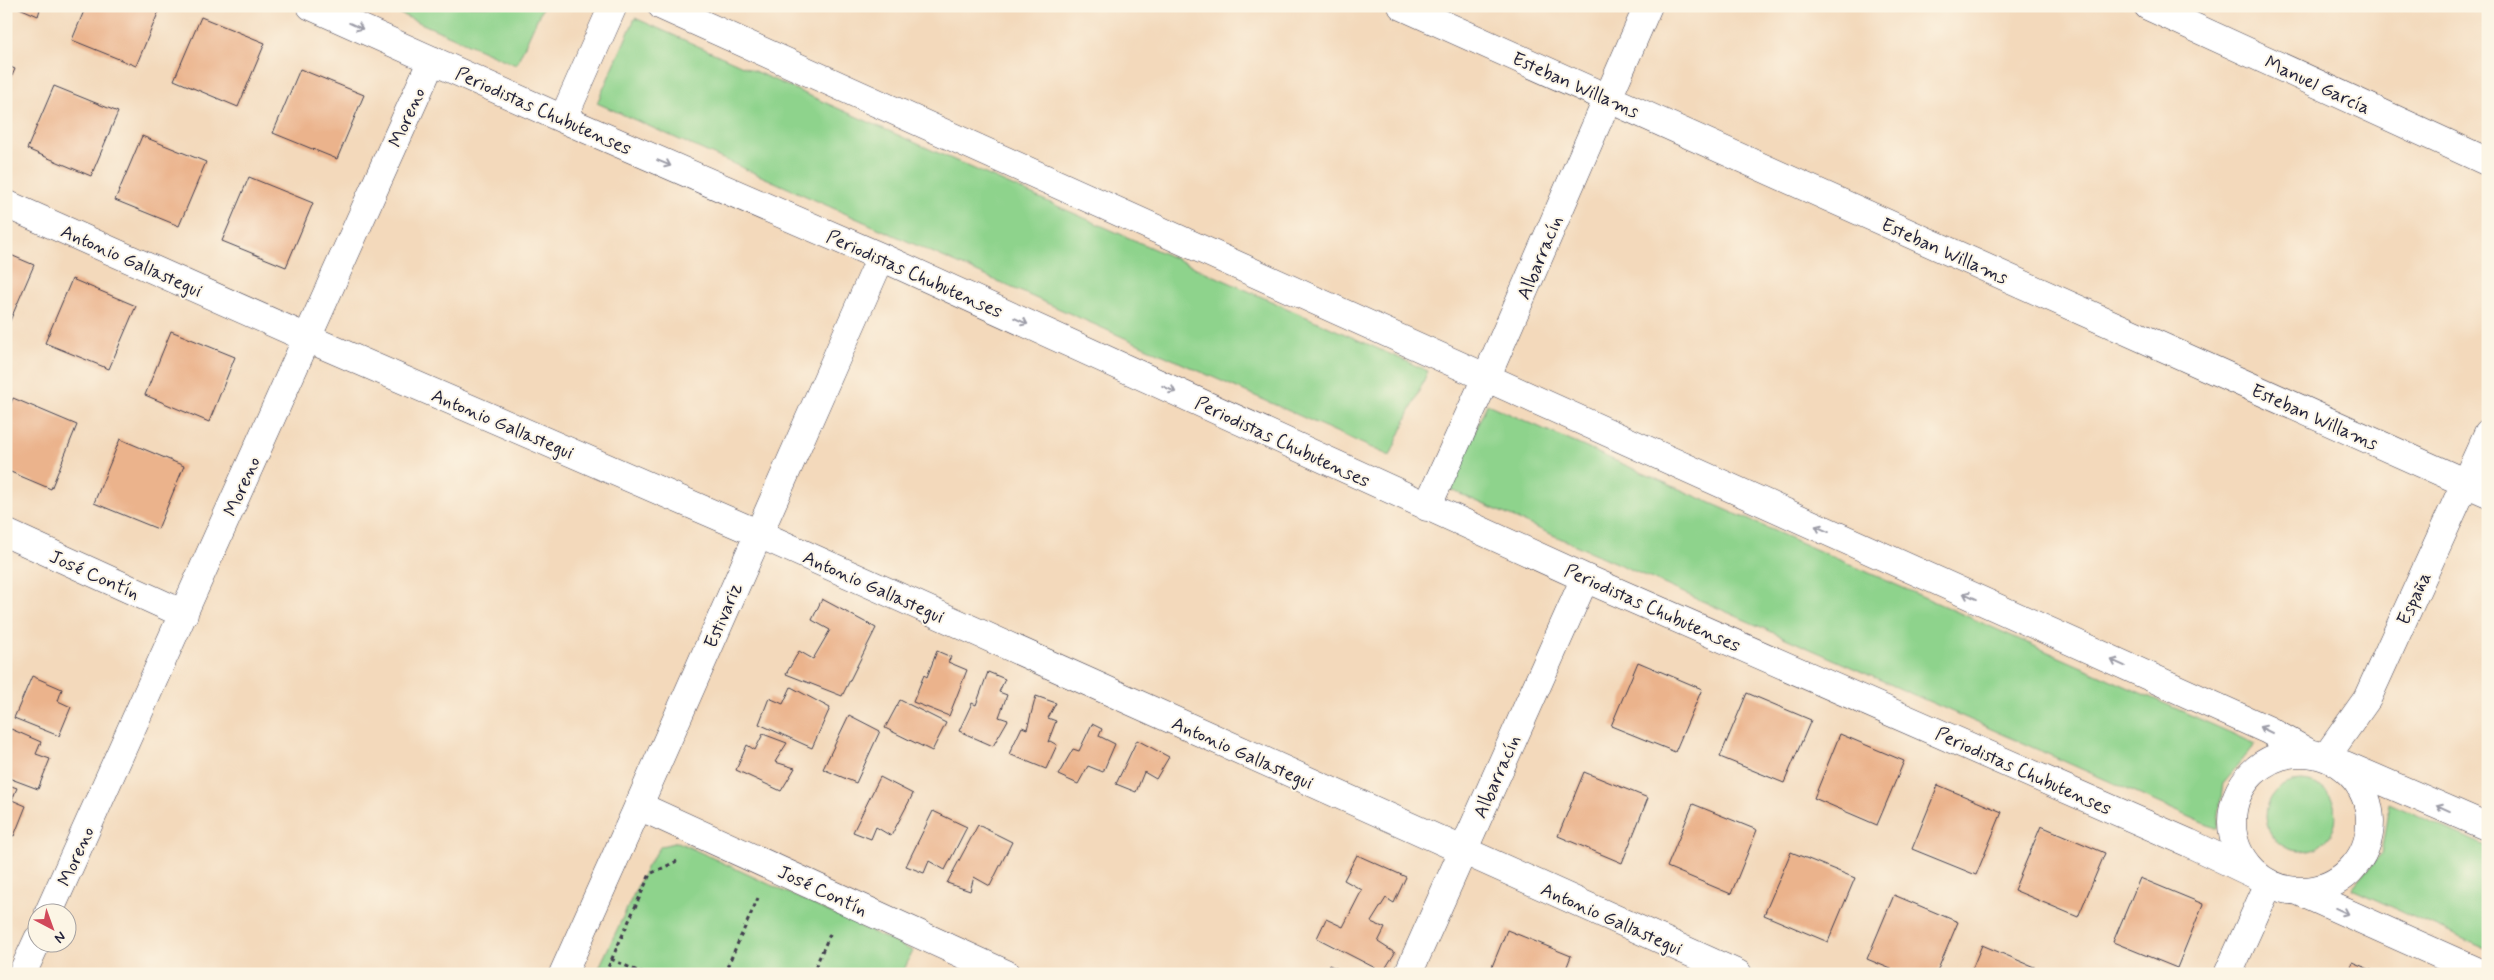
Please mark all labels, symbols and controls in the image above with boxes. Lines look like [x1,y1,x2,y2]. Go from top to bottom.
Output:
one-way arrow [348,22,363,32]
street label: Esteban Willams [1508,46,1643,125]
street label: Manuel García [2261,50,2374,121]
street label: Periodistas Chubutenses [451,61,635,161]
street label: Moreno [383,84,432,151]
one-way arrow [656,159,671,169]
street label: Albarracín [1512,212,1569,303]
street label: Esteban Willams [1877,212,2012,291]
street label: Antonio Gallastegui [56,219,206,305]
street label: Periodistas Chubutenses [822,224,1006,324]
one-way arrow [1013,317,1028,327]
street label: Esteban Willams [2247,378,2382,457]
street label: Antonio Gallastegui [427,383,577,467]
one-way arrow [1161,384,1176,394]
street label: Periodistas Chubutenses [1191,391,1374,494]
street label: Moreno [218,453,267,520]
one-way arrow [1815,524,1830,534]
street label: José Contín [45,544,143,606]
street label: Antonio Gallastegui [798,545,948,631]
street label: Periodistas Chubutenses [1560,558,1744,658]
street label: España [2391,568,2438,629]
street label: Estivariz [698,579,748,652]
one-way arrow [1963,591,1978,600]
one-way arrow [2111,657,2126,667]
street label: Antonio Gallastegui [1167,711,1317,797]
street label: Periodistas Chubutenses [1931,721,2115,821]
one-way arrow [2259,724,2274,734]
street label: Albarracín [1468,731,1527,822]
one-way arrow [2436,803,2451,813]
street label: Moreno [52,823,101,890]
street label: José Contín [773,860,871,923]
street label: Antonio Gallastegui [1536,877,1686,963]
north arrow [28,902,78,952]
one-way arrow [2334,907,2349,917]
text: N [50,927,69,947]

